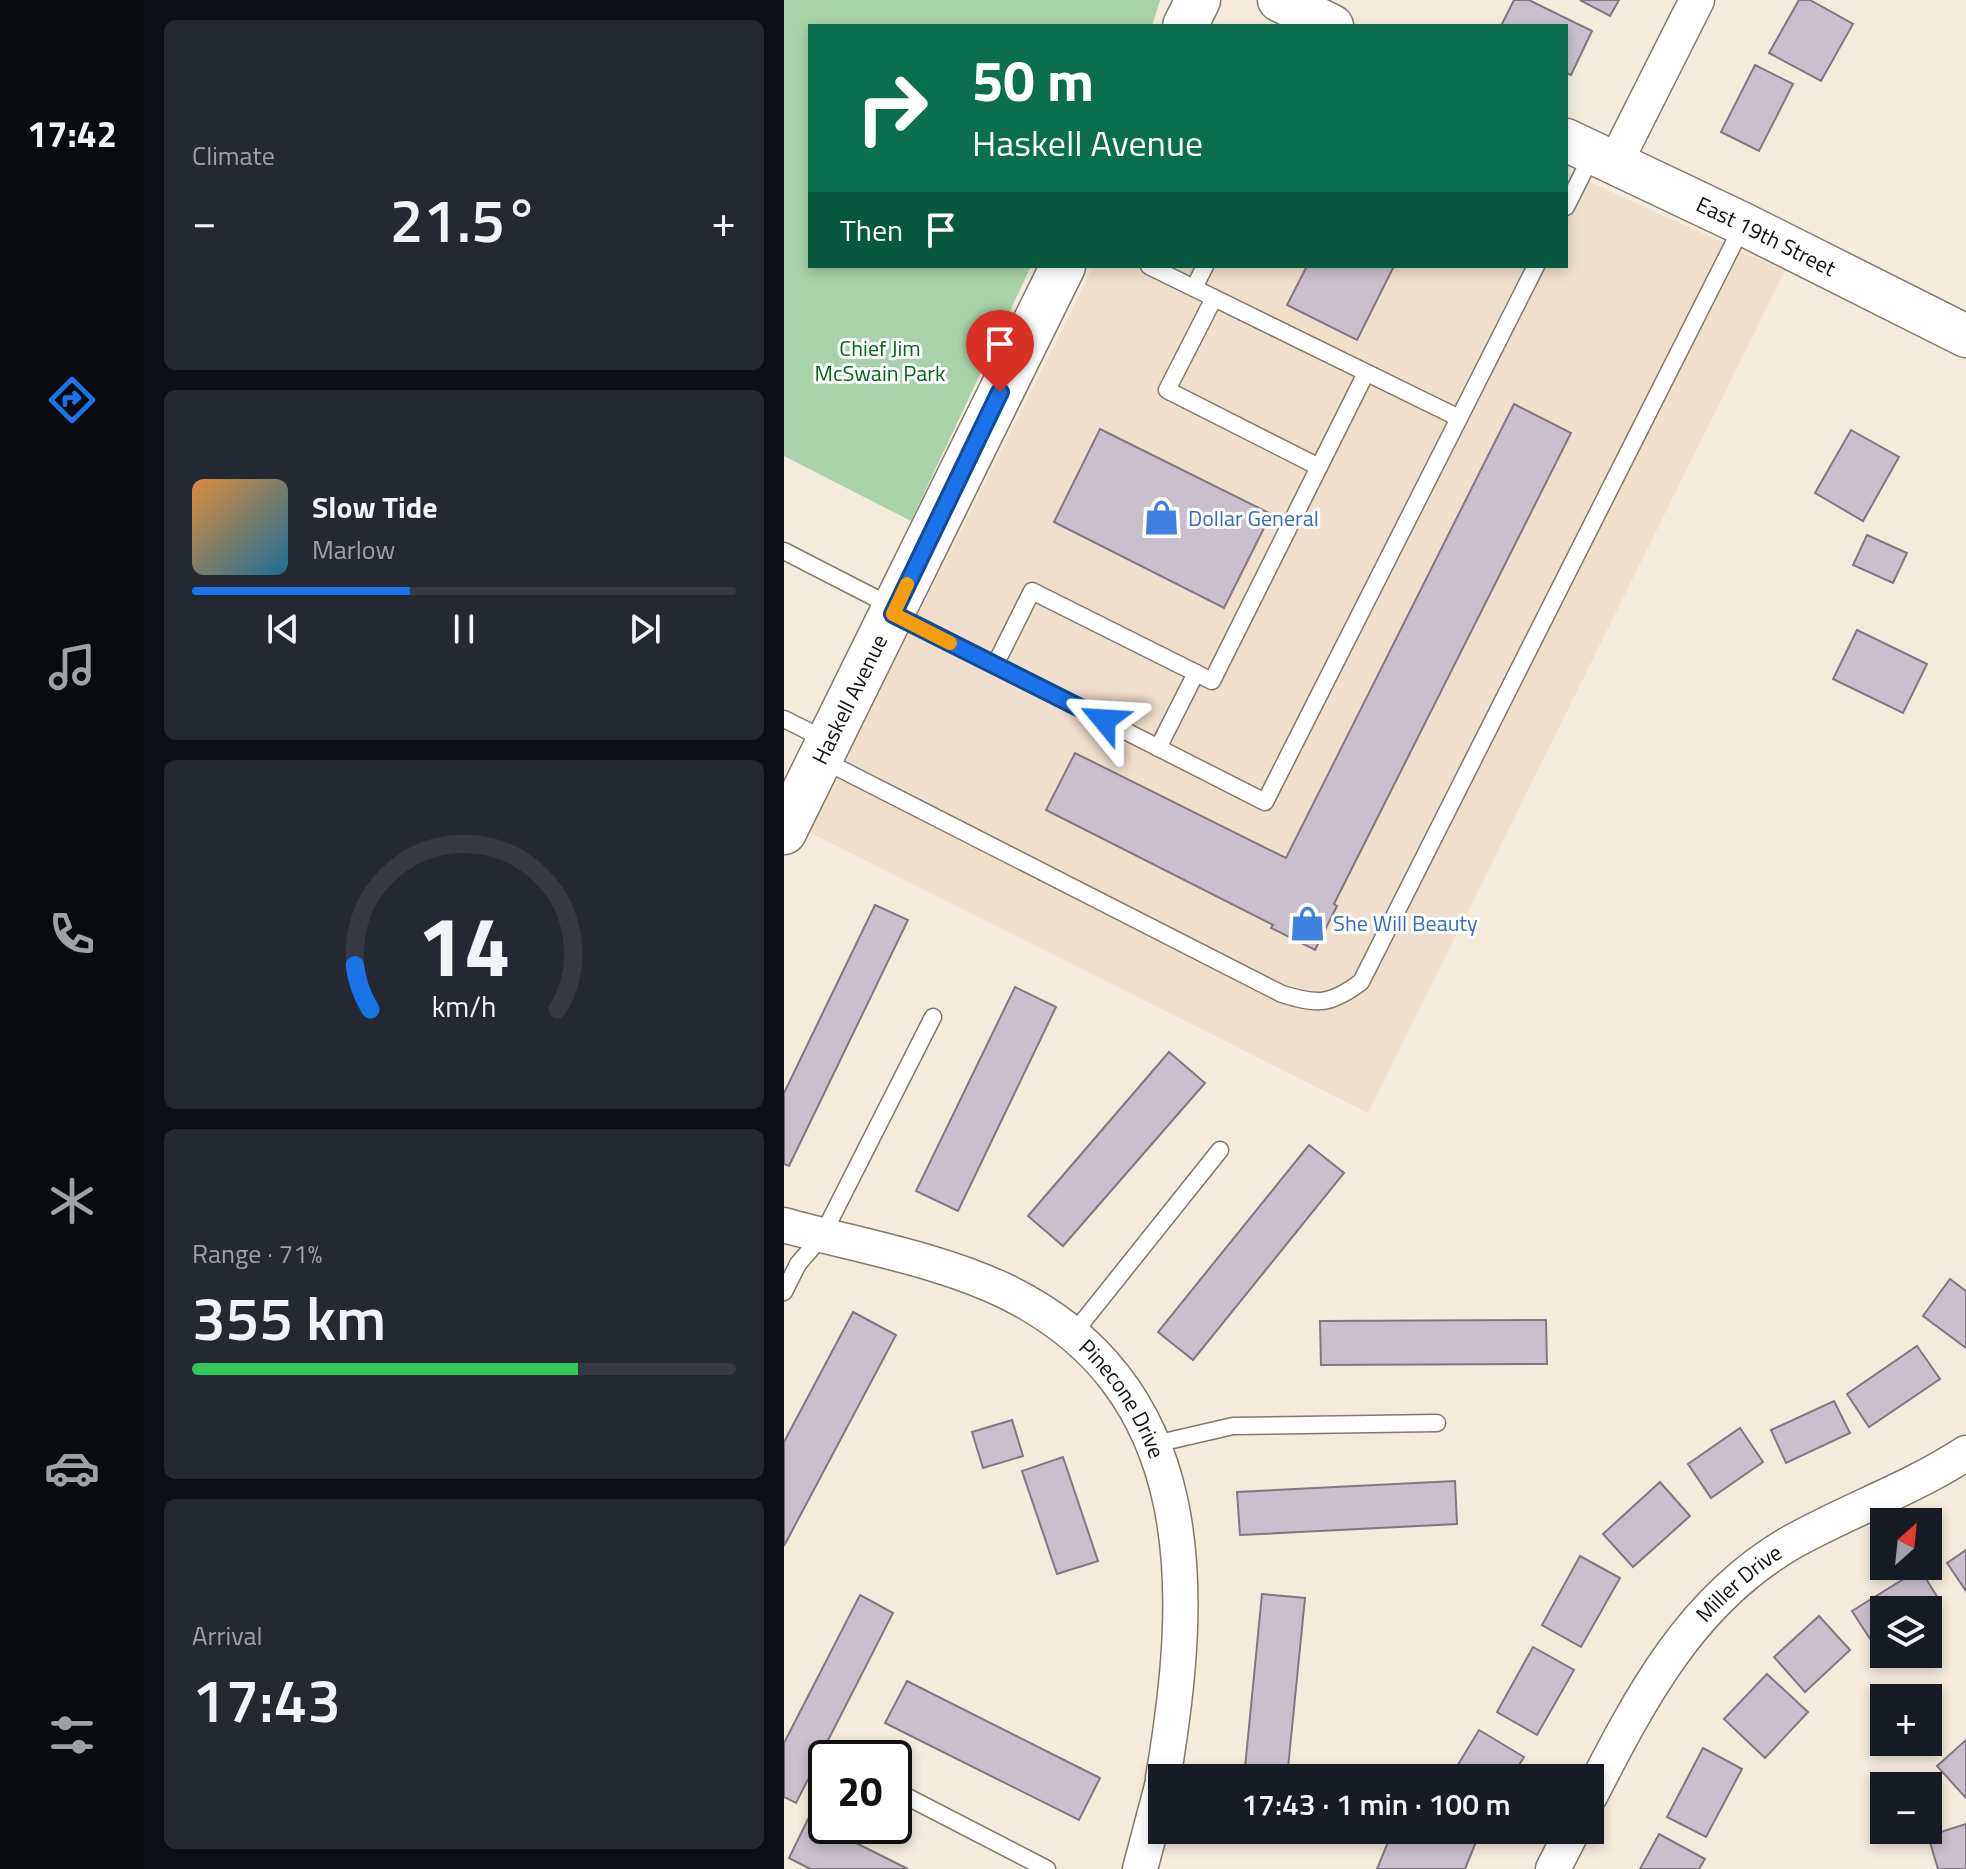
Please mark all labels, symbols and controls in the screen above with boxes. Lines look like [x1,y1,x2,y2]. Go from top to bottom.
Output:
text: 50 m [972,38,1094,123]
icon: right [840,56,944,160]
text: 17:42 [27,106,117,161]
text: Haskell Avenue [972,115,1203,170]
text: Climate [192,136,275,175]
text: 21.5° [390,174,538,265]
text: − [192,187,217,254]
text: + [711,187,736,254]
street label: East 19th Street [1691,187,1842,285]
text: Then [840,207,903,253]
icon: arrive [919,208,963,252]
pin [966,310,1034,392]
icon: arrive [978,322,1022,366]
park label: Chief Jim McSwain Park [815,331,946,390]
icon: directions [44,372,100,428]
text: Slow Tide [312,484,437,530]
shop icon: Dollar General [1143,499,1181,537]
place label: Dollar General [1188,501,1319,535]
text: Marlow [312,530,395,569]
icon: previous [261,607,305,651]
icon: pause [442,607,486,651]
icon: next [623,607,667,651]
street label: Haskell Avenue [803,628,896,770]
icon: music [44,639,100,695]
position arrow [1062,678,1146,762]
text: 14 [417,882,511,1008]
shop icon: She Will Beauty [1288,904,1326,942]
icon: phone [44,906,100,962]
place label: She Will Beauty [1333,906,1478,940]
text: km/h [432,986,496,1029]
icon: climate [44,1173,100,1229]
text: Range · 71% [192,1234,322,1273]
text: 355 km [192,1272,386,1363]
street label: Pinecone Drive [1071,1331,1174,1463]
icon: car [44,1440,100,1496]
north arrow [1870,1508,1942,1580]
map controls [1870,1508,1942,1844]
street label: Miller Drive [1687,1535,1789,1630]
button: layers [1870,1596,1942,1668]
text: Arrival [192,1616,263,1655]
text: 17:43 [192,1654,341,1745]
button: + [1870,1684,1942,1756]
icon: filters [44,1707,100,1763]
speed limit sign: 20 [808,1740,912,1844]
button: − [1870,1772,1942,1844]
text: 17:43 · 1 min · 100 m [1241,1781,1511,1827]

